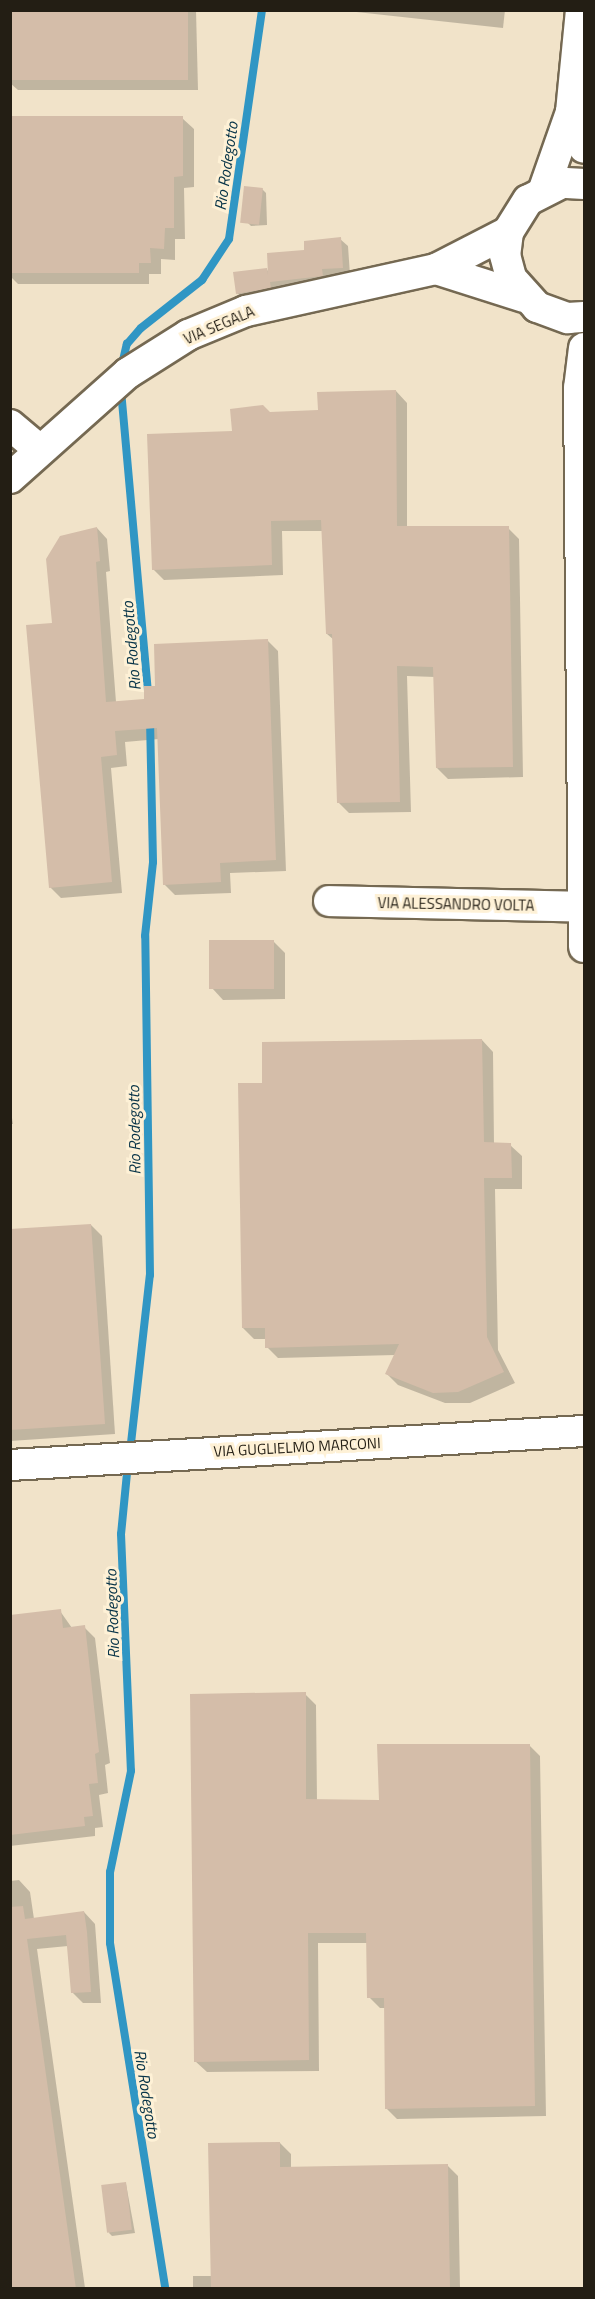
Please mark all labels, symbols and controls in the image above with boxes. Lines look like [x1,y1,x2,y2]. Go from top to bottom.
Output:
water label: Rio Rodegotto [210,120,242,212]
street label: VIA SEGALA [181,302,257,348]
water label: Rio Rodegotto [118,601,144,691]
street label: VIA ALESSANDRO VOLTA [378,894,534,914]
water label: Rio Rodegotto [124,1085,144,1175]
street label: VIA GUGLIELMO MARCONI [213,1434,381,1460]
water label: Rio Rodegotto [101,1569,123,1659]
water label: Rio Rodegotto [131,2048,163,2140]

